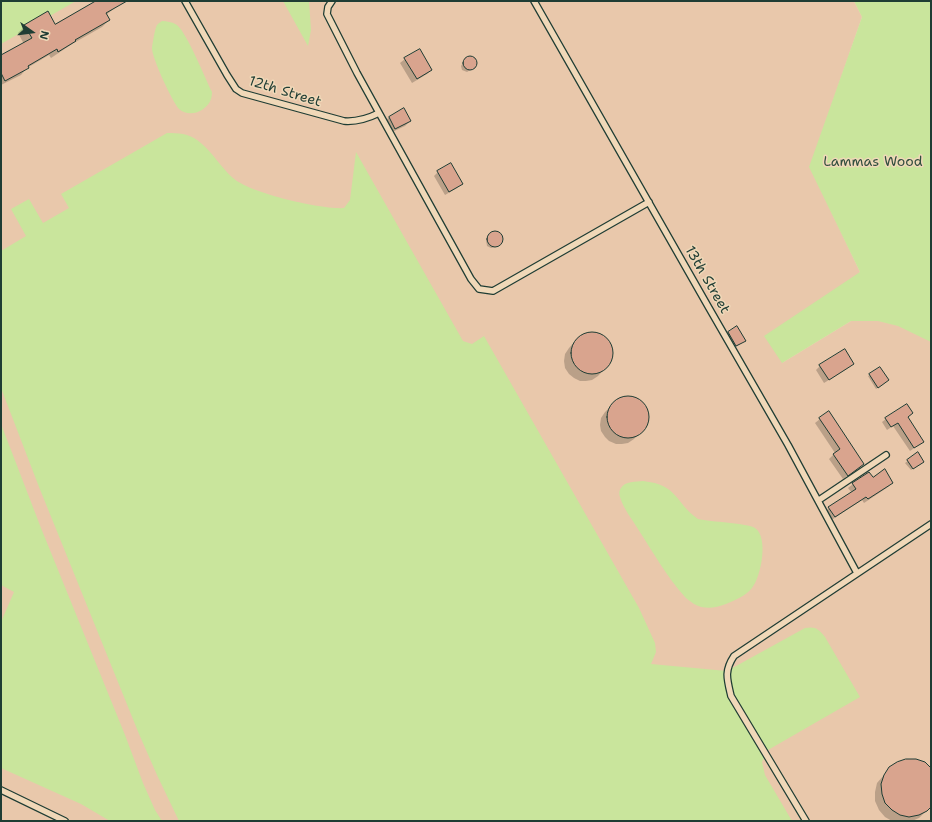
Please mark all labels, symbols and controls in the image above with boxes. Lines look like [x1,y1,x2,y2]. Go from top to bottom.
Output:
north arrow [12,12,52,52]
text: N [36,29,52,41]
street label: 12th Street [247,73,323,111]
park label: Lammas Wood [823,154,923,170]
street label: 13th Street [681,243,733,317]

